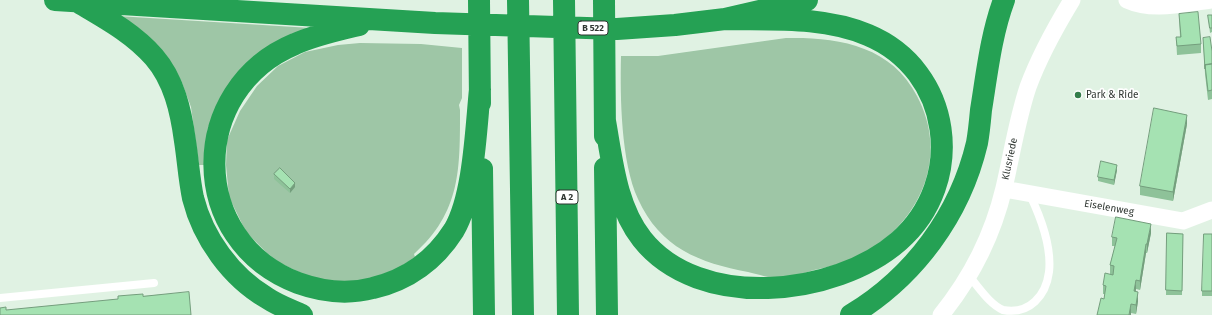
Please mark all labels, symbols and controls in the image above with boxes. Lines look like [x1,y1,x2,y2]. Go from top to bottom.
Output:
road number: B 522 [578,21,608,35]
place label: Park & Ride [1086,89,1139,101]
marker: Park & Ride [1073,90,1083,100]
street label: Klusriede [1000,137,1020,181]
road number: A 2 [556,190,578,204]
street label: Eiselenweg [1083,198,1135,218]

